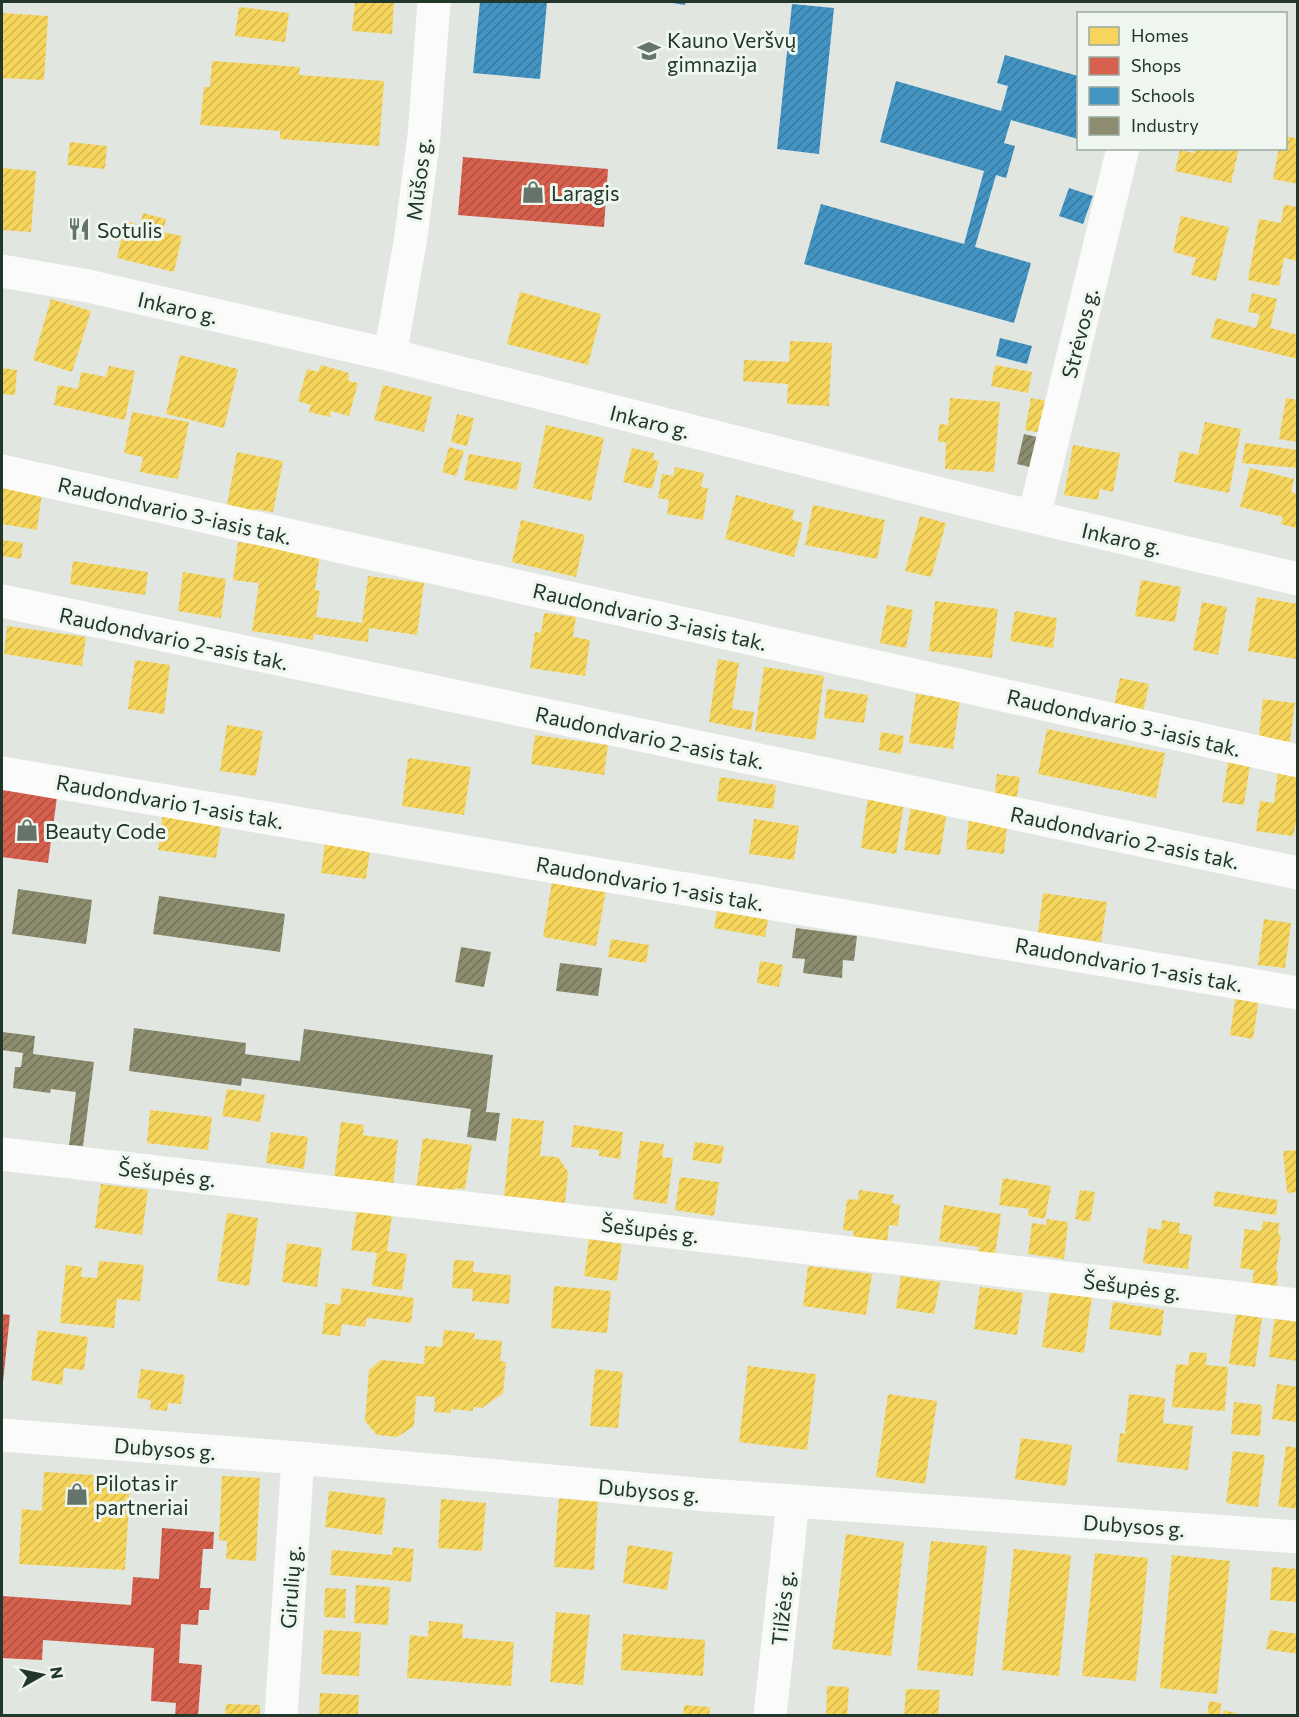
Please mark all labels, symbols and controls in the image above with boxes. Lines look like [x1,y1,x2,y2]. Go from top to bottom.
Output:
legend [1077,12,1287,150]
text: Homes [1131,24,1189,46]
place label: Kauno Veršvų gimnazija [667,27,796,76]
school or university icon: Kauno Veršvų gimnazija [636,38,662,64]
text: Shops [1131,54,1181,76]
text: Schools [1131,84,1195,106]
text: Industry [1131,114,1199,136]
street label: Mūšos g. [400,136,436,222]
shop icon: Laragis [520,179,546,205]
place label: Laragis [551,180,620,205]
restaurant icon: Sotulis [66,216,92,242]
place label: Sotulis [97,217,162,242]
street label: Strėvos g. [1056,285,1102,381]
street label: Inkaro g. [136,286,220,328]
street label: Inkaro g. [608,399,692,443]
street label: Raudondvario 3-iasis tak. [56,471,294,549]
street label: Inkaro g. [1080,517,1164,559]
street label: Raudondvario 3-iasis tak. [531,577,769,655]
street label: Raudondvario 2-asis tak. [57,602,291,674]
street label: Raudondvario 3-iasis tak. [1005,683,1243,761]
street label: Raudondvario 2-asis tak. [533,701,767,773]
street label: Raudondvario 1-asis tak. [54,769,286,833]
street label: Raudondvario 2-asis tak. [1008,801,1242,873]
shop icon: Beauty Code [14,817,40,843]
place label: Beauty Code [45,818,166,843]
street label: Raudondvario 1-asis tak. [534,851,766,915]
street label: Raudondvario 1-asis tak. [1013,932,1245,996]
street label: Šešupės g. [117,1155,217,1191]
street label: Šešupės g. [600,1211,700,1247]
street label: Šešupės g. [1082,1268,1182,1304]
street label: Dubysos g. [113,1432,217,1464]
place label: Pilotas ir partneriai [95,1470,189,1519]
street label: Dubysos g. [597,1473,701,1507]
shop icon: Pilotas ir partneriai [64,1481,90,1507]
street label: Dubysos g. [1082,1509,1186,1541]
street label: Girulių g. [275,1544,305,1630]
street label: Tilžės g. [766,1569,798,1647]
north arrow [12,1645,72,1705]
text: N [47,1665,68,1680]

